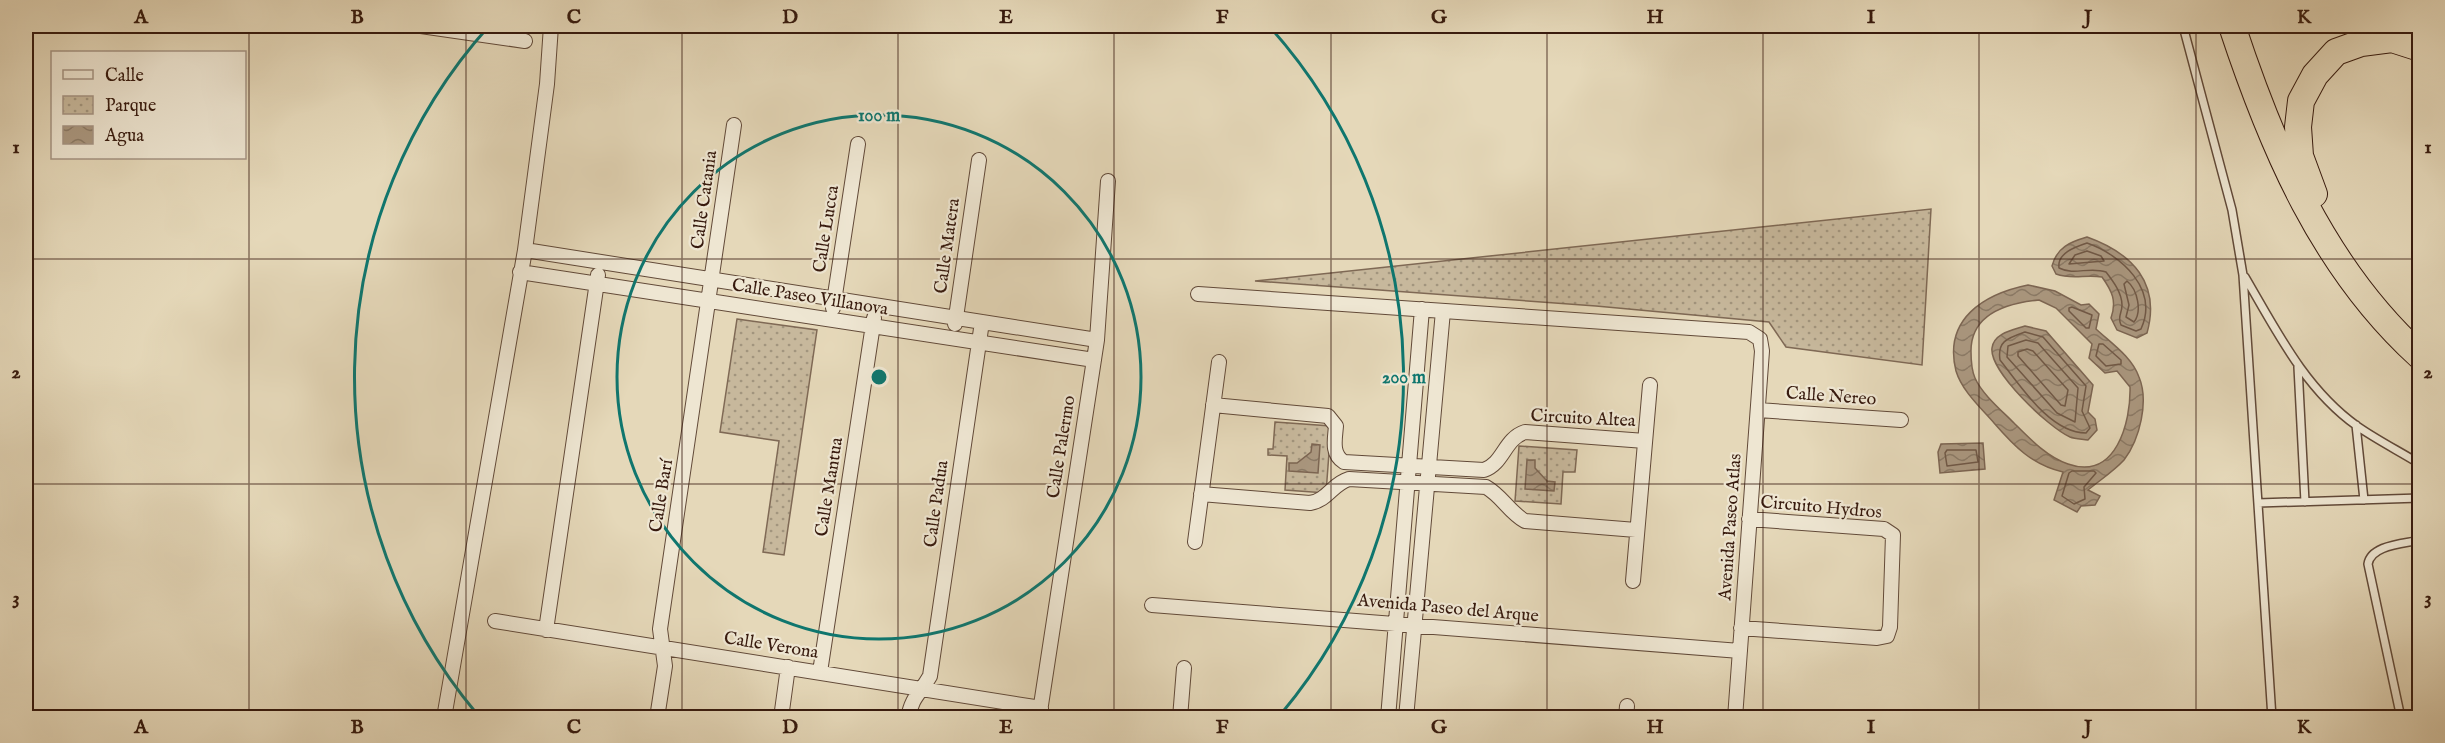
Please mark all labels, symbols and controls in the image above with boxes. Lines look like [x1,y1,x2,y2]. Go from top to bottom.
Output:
text: A [133,5,149,30]
text: B [350,5,364,30]
text: C [567,5,581,30]
text: D [782,5,798,30]
text: E [999,5,1013,30]
text: F [1216,5,1229,30]
text: G [1431,5,1448,30]
text: H [1646,5,1664,30]
text: I [1867,5,1876,30]
text: J [2081,5,2093,30]
text: K [2297,5,2313,30]
legend [51,51,246,159]
text: Calle [105,65,144,88]
text: Parque [105,95,156,118]
text: 100 m [858,105,900,128]
text: Agua [104,125,144,148]
text: 1 [12,135,20,160]
text: 1 [2424,135,2432,160]
street label: Calle Catania [687,149,723,251]
street label: Calle Lucca [809,184,845,274]
street label: Calle Matera [930,197,966,295]
street label: Calle Paseo Villanova [730,274,890,322]
text: 2 [11,360,21,385]
text: 2 [2423,360,2433,385]
centre of rings [869,367,889,387]
text: 200 m [1382,367,1426,390]
street label: Calle Nereo [1785,382,1877,412]
street label: Calle Palermo [1043,394,1082,500]
street label: Circuito Altea [1530,405,1636,433]
street label: Calle Mantua [811,436,849,538]
street label: Avenida Paseo Atlas [1714,453,1748,602]
street label: Calle Barí [645,457,679,534]
street label: Calle Padua [920,459,955,549]
street label: Circuito Hydros [1759,491,1883,525]
text: 3 [12,586,20,611]
text: 3 [2424,586,2432,611]
street label: Avenida Paseo del Arque [1355,590,1540,628]
street label: Calle Verona [722,627,820,665]
text: A [133,715,149,740]
text: B [350,715,364,740]
text: C [567,715,581,740]
text: D [782,715,798,740]
text: E [999,715,1013,740]
text: F [1216,715,1229,740]
text: G [1431,715,1448,740]
text: H [1646,715,1664,740]
text: I [1867,715,1876,740]
text: J [2081,715,2093,740]
text: K [2297,715,2313,740]

